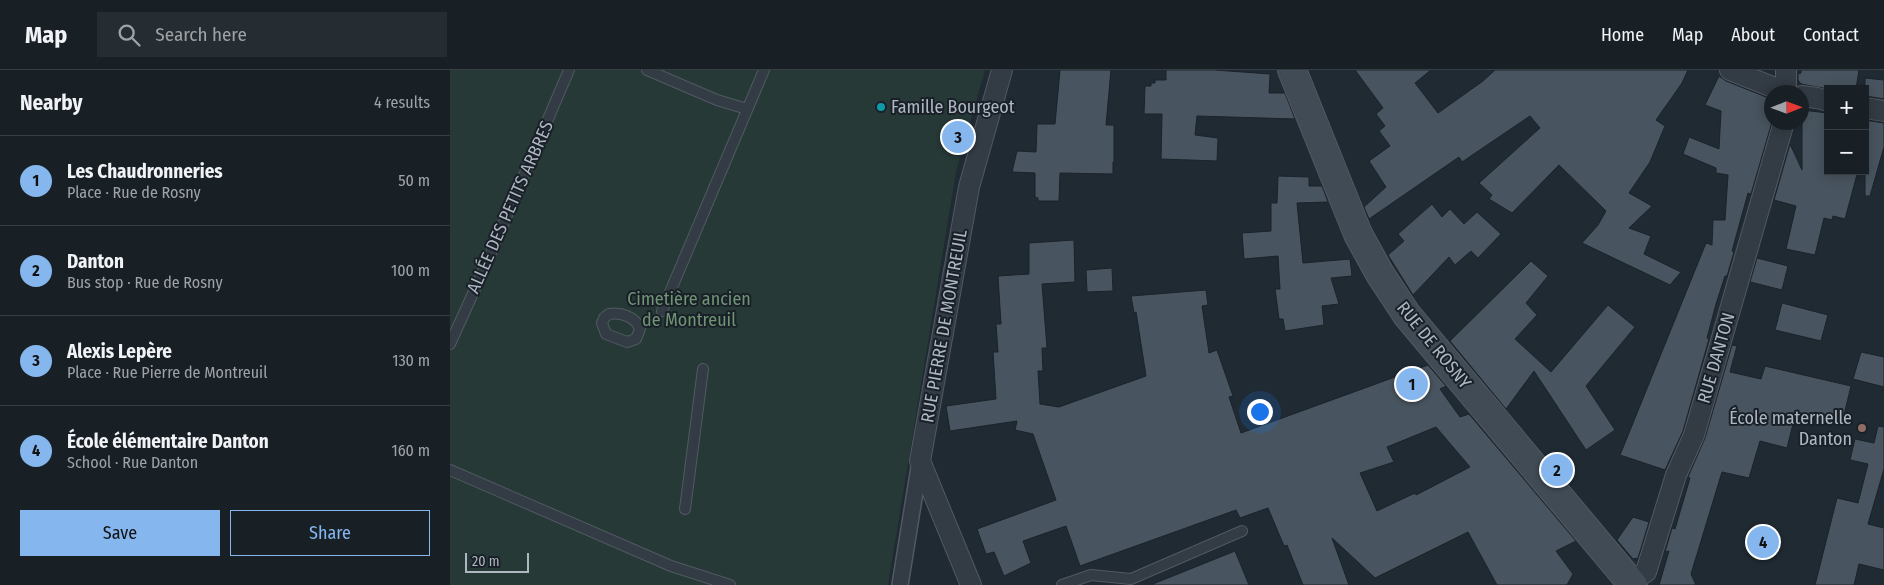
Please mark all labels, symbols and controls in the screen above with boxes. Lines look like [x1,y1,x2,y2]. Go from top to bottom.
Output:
search box [97,12,447,57]
text: Map [25,21,67,49]
icon: search [115,21,143,49]
text: Search here [155,23,247,46]
text: Home [1601,24,1644,46]
text: Map [1672,24,1703,46]
text: About [1731,24,1775,46]
text: Contact [1803,24,1859,46]
north arrow [1764,85,1809,130]
map controls [1824,85,1869,175]
button: + [1824,85,1869,130]
text: Nearby [20,90,82,116]
text: 4 results [374,93,430,112]
place label: Famille Bourgeot [891,96,1015,118]
marker: Famille Bourgeot [875,101,887,113]
street label: ALLÉE DES PETITS ARBRES [461,117,558,297]
pin: 3 [942,118,974,156]
button: − [1824,130,1869,175]
text: Les Chaudronneries [67,160,223,183]
text: 1 [33,171,39,190]
text: 50 m [398,171,430,190]
text: Place · Rue de Rosny [67,183,201,202]
street label: RUE PIERRE DE MONTREUIL [916,228,972,424]
text: Danton [67,250,124,273]
text: 2 [32,261,40,280]
text: 100 m [391,261,430,280]
text: Bus stop · Rue de Rosny [67,273,223,292]
park label: Cimetière ancien de Montreuil [627,288,751,331]
street label: RUE DE ROSNY [1392,297,1476,393]
street label: RUE DANTON [1693,310,1739,406]
text: Alexis Lepère [67,340,172,363]
text: 3 [32,351,40,370]
text: 130 m [392,351,430,370]
text: Place · Rue Pierre de Montreuil [67,363,267,382]
pin: 1 [1396,365,1428,403]
your location [1247,399,1273,425]
place label: École maternelle Danton [1729,406,1852,450]
marker: École maternelle Danton [1856,422,1868,434]
text: École élémentaire Danton [67,430,269,453]
text: 4 [32,441,40,460]
text: 160 m [391,441,430,460]
pin: 2 [1541,451,1573,489]
text: School · Rue Danton [67,453,198,472]
button: Save [20,510,220,556]
button: Share [230,510,430,556]
pin: 4 [1747,523,1779,561]
scale bar [465,550,529,573]
text: 20 m [472,553,500,570]

